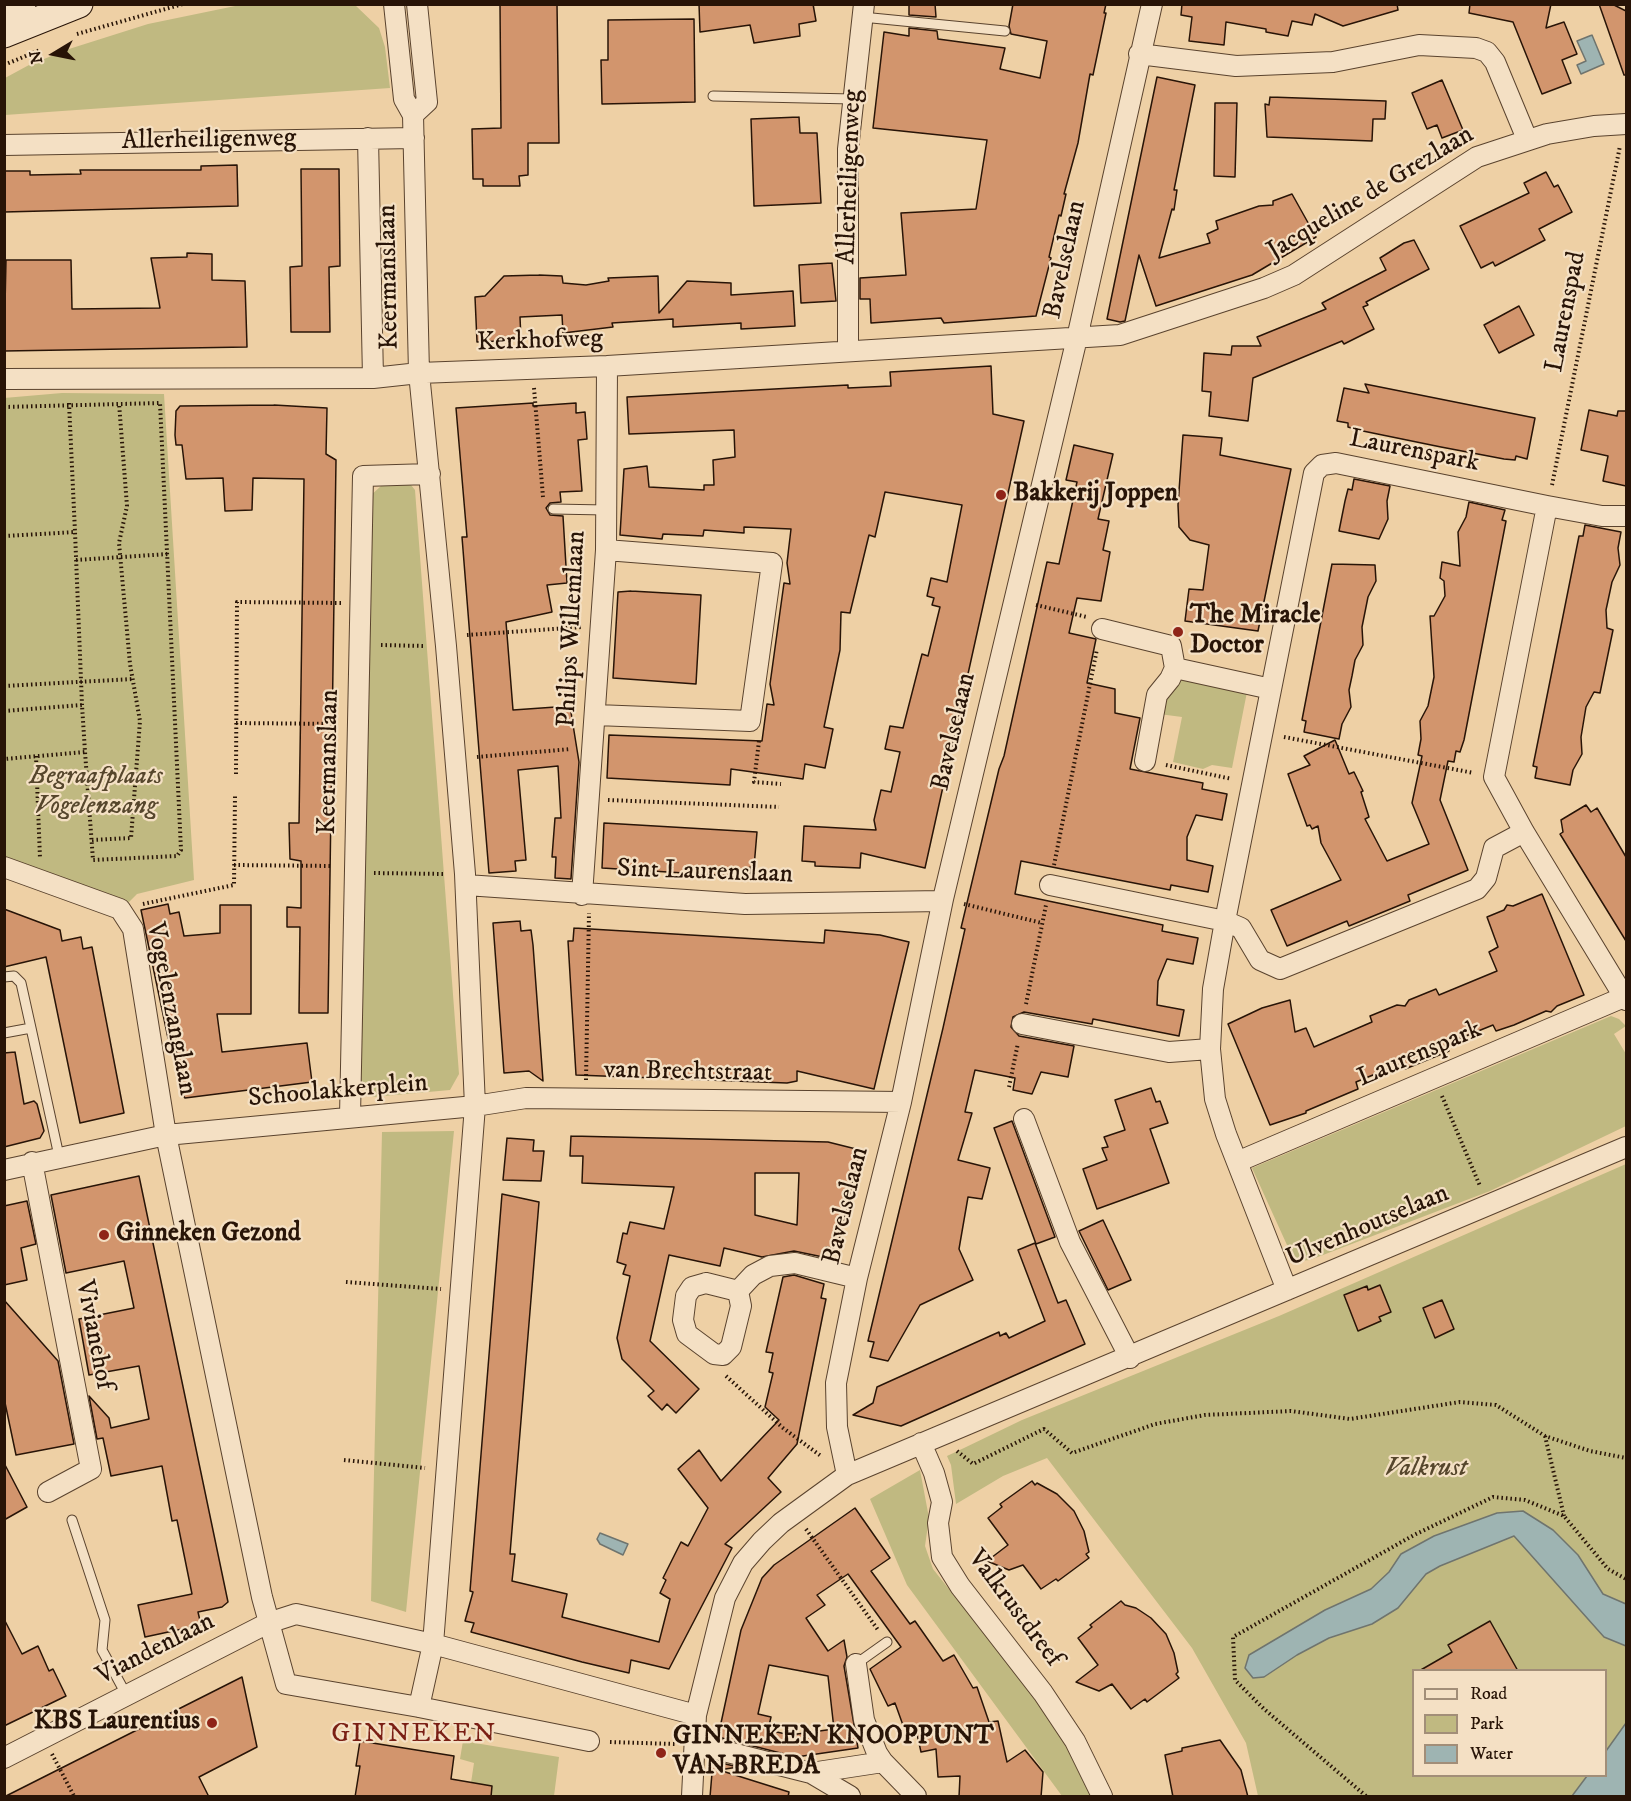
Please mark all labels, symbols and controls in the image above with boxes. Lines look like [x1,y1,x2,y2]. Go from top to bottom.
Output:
north arrow [24,24,84,84]
text: N [25,49,47,65]
street label: Allerheiligenweg [832,89,870,265]
street label: Jacqueline de Grezlaan [1262,120,1480,268]
street label: Allerheiligenweg [121,124,297,158]
street label: Bavelselaan [1038,198,1094,322]
street label: Keermanslaan [373,204,407,350]
street label: Laurenspad [1540,249,1594,375]
street label: Kerkhofweg [477,324,603,360]
street label: Laurenspark [1346,424,1482,480]
place label: Bakkerij Joppen [1013,479,1178,511]
marker: Bakkerij Joppen [994,488,1008,502]
street label: Philips Willemlaan [552,530,594,728]
place label: The Miracle Doctor [1190,601,1320,662]
marker: The Miracle Doctor [1171,625,1185,639]
street label: Bavelselaan [926,670,984,794]
street label: Keermanslaan [313,689,347,835]
park label: Begraafplaats Vogelenzang [29,762,163,824]
street label: Sint Laurenslaan [616,854,794,892]
street label: Vogelenzanglaan [138,920,202,1098]
street label: Laurenspark [1353,1015,1487,1095]
street label: van Brechtstraat [603,1056,773,1090]
street label: Schoolakkerplein [247,1069,429,1115]
street label: Bavelselaan [817,1144,877,1268]
street label: Ulvenhoutselaan [1282,1179,1454,1275]
place label: Ginneken Gezond [116,1219,301,1251]
marker: Ginneken Gezond [97,1228,111,1242]
street label: Vivianehof [67,1278,119,1392]
park label: Valkrust [1385,1454,1467,1486]
street label: Valkrustdreef [960,1544,1068,1674]
street label: Viandenlaan [92,1607,220,1693]
legend [1412,1669,1607,1777]
text: Road [1470,1683,1507,1705]
place label: KBS Laurentius [34,1707,200,1739]
text: Park [1470,1713,1504,1735]
marker: KBS Laurentius [205,1716,219,1730]
district label: GINNEKEN [331,1719,497,1751]
place label: GINNEKEN KNOOPPUNT VAN BREDA [673,1722,994,1784]
text: Water [1470,1743,1513,1765]
marker: GINNEKEN KNOOPPUNT VAN BREDA [654,1746,668,1760]

